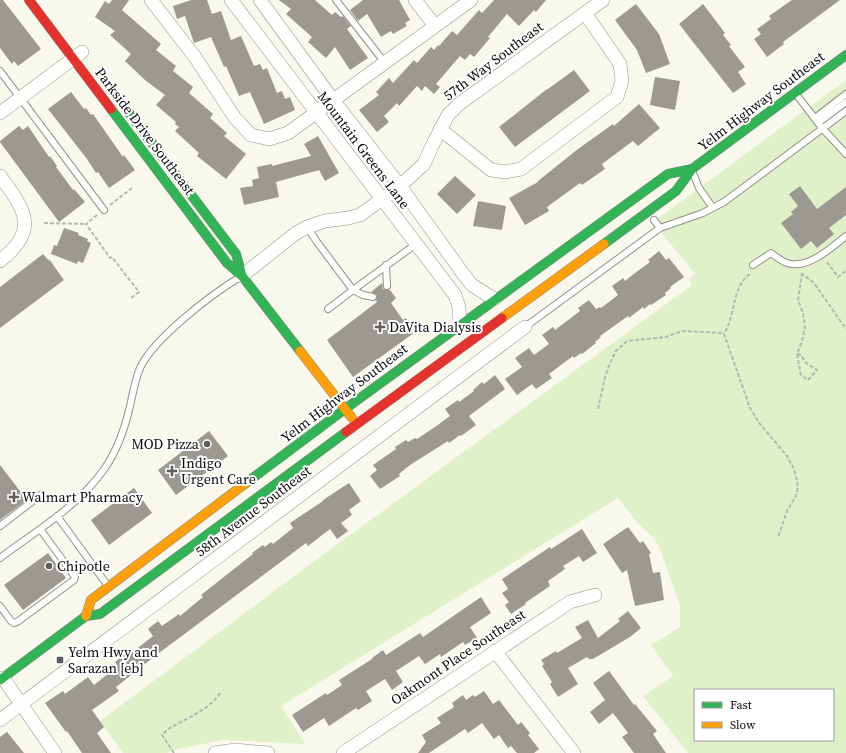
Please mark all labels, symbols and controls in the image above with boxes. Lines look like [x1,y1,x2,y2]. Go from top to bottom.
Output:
street label: 57th Way Southeast [439,17,547,105]
street label: Yelm Highway Southeast [694,47,829,155]
street label: Parkside Drive Southeast [90,63,200,199]
street label: Mountain Greens Lane [313,87,415,213]
place label: DaVita Dialysis [389,317,481,337]
marker: DaVita Dialysis [374,321,386,333]
street label: Yelm Highway Southeast [277,339,412,447]
place label: MOD Pizza [131,434,200,454]
marker: MOD Pizza [202,439,212,449]
place label: Indigo Urgent Care [181,453,256,489]
street label: 58th Avenue Southeast [191,461,315,561]
marker: Indigo Urgent Care [166,465,178,477]
place label: Walmart Pharmacy [22,487,144,507]
marker: Walmart Pharmacy [9,492,19,502]
place label: Chipotle [57,556,110,576]
marker: Chipotle [44,561,54,571]
street label: Oakmont Place Southeast [387,604,530,710]
place label: Yelm Hwy and Sarazan [eb] [68,642,158,678]
marker: Yelm Hwy and Sarazan [eb] [55,655,65,665]
legend [694,689,834,741]
text: Fast [730,697,752,713]
text: Slow [730,717,756,733]

